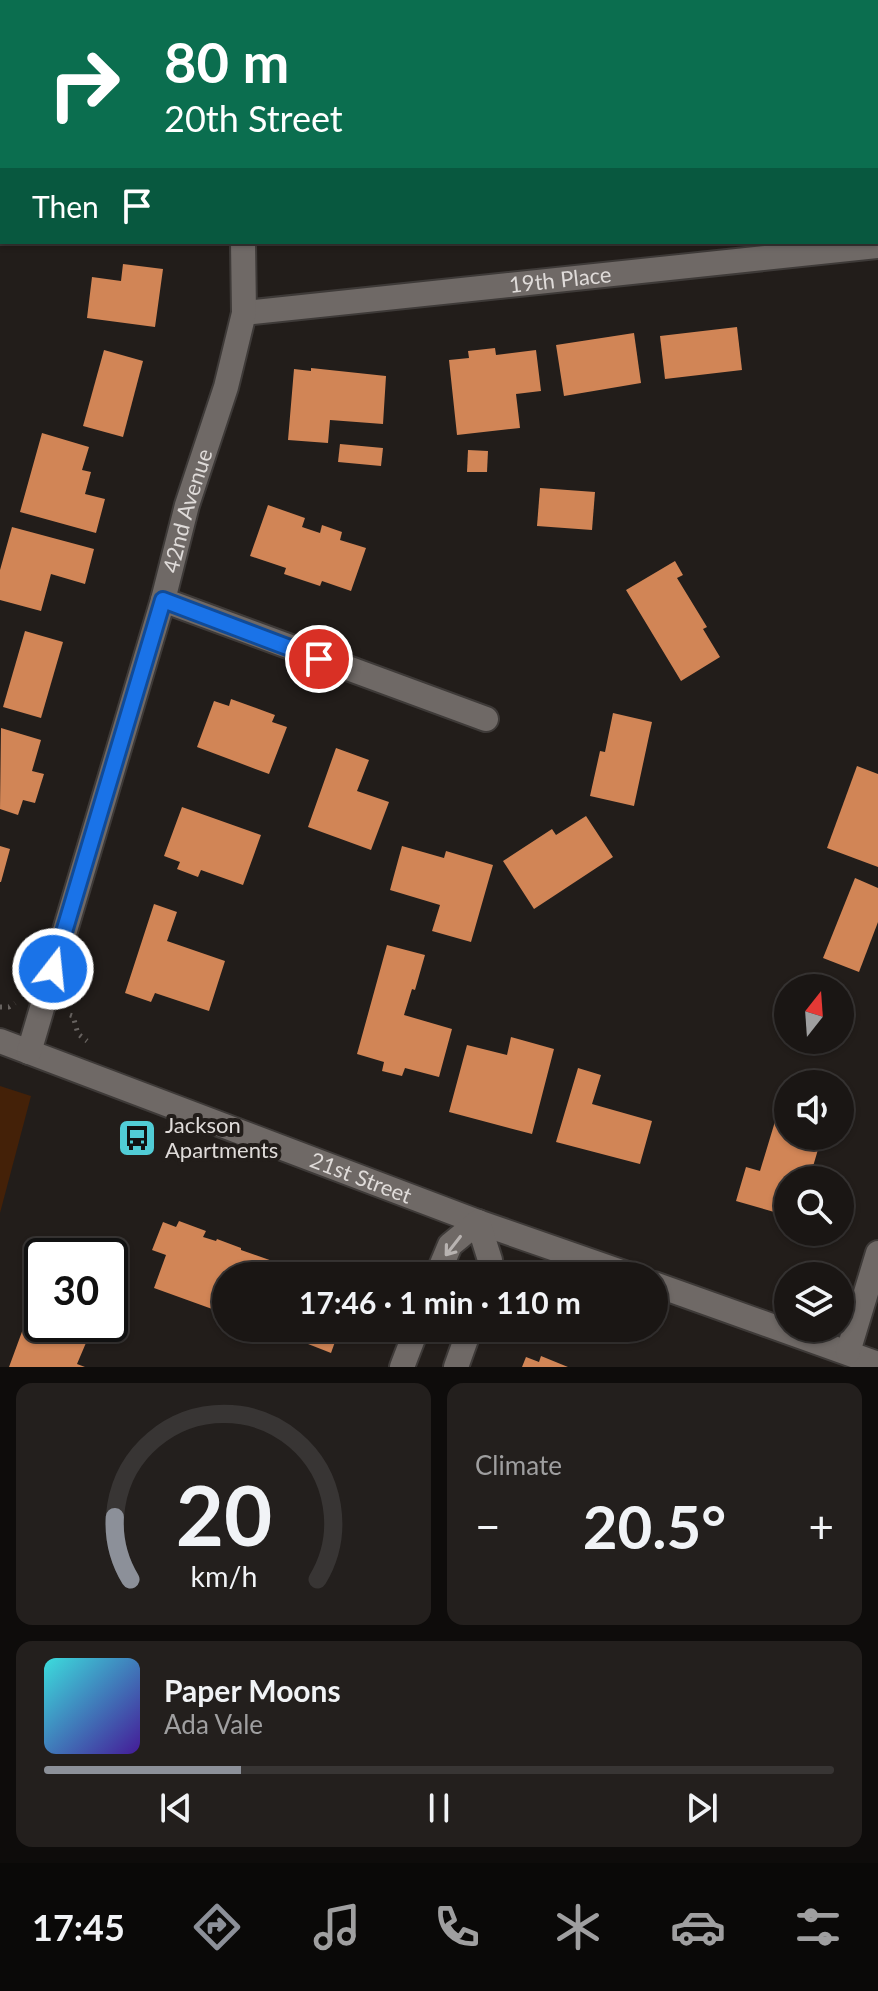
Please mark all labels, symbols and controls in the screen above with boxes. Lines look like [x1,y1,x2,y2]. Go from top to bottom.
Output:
text: 80 m [164,28,289,95]
icon: right [32,32,136,136]
text: 20th Street [164,96,343,140]
icon: arrive [115,184,159,228]
text: Then [32,188,99,224]
street label: 19th Place [508,260,613,298]
street label: 42nd Avenue [156,445,218,575]
pin [285,625,353,693]
icon: arrive [297,637,341,681]
position arrow [11,927,95,1011]
north arrow [774,974,854,1054]
map controls [774,974,854,1342]
button: sound [774,1070,854,1150]
place label: Jackson Apartments [165,1111,278,1163]
bus stop icon: Jackson Apartments [116,1117,158,1159]
street label: 21st Street [307,1146,416,1209]
button: search [774,1166,854,1246]
one-way arrow [445,1235,463,1256]
speed limit sign: 30 [24,1238,128,1342]
button: layers [774,1262,854,1342]
text: 17:46 · 1 min · 110 m [299,1284,581,1320]
text: Climate [475,1449,562,1481]
text: 20 [175,1464,272,1564]
text: 20.5° [583,1490,726,1562]
text: − [475,1500,501,1552]
text: + [808,1500,834,1552]
text: km/h [190,1559,257,1593]
text: Paper Moons [164,1672,341,1708]
text: Ada Vale [164,1708,263,1740]
icon: previous [154,1786,198,1830]
icon: pause [417,1786,461,1830]
icon: next [680,1786,724,1830]
icon: directions [189,1899,245,1955]
icon: music [309,1899,365,1955]
icon: phone [429,1899,485,1955]
icon: climate [550,1899,606,1955]
icon: car [670,1899,726,1955]
icon: filters [790,1899,846,1955]
text: 17:45 [32,1905,125,1949]

